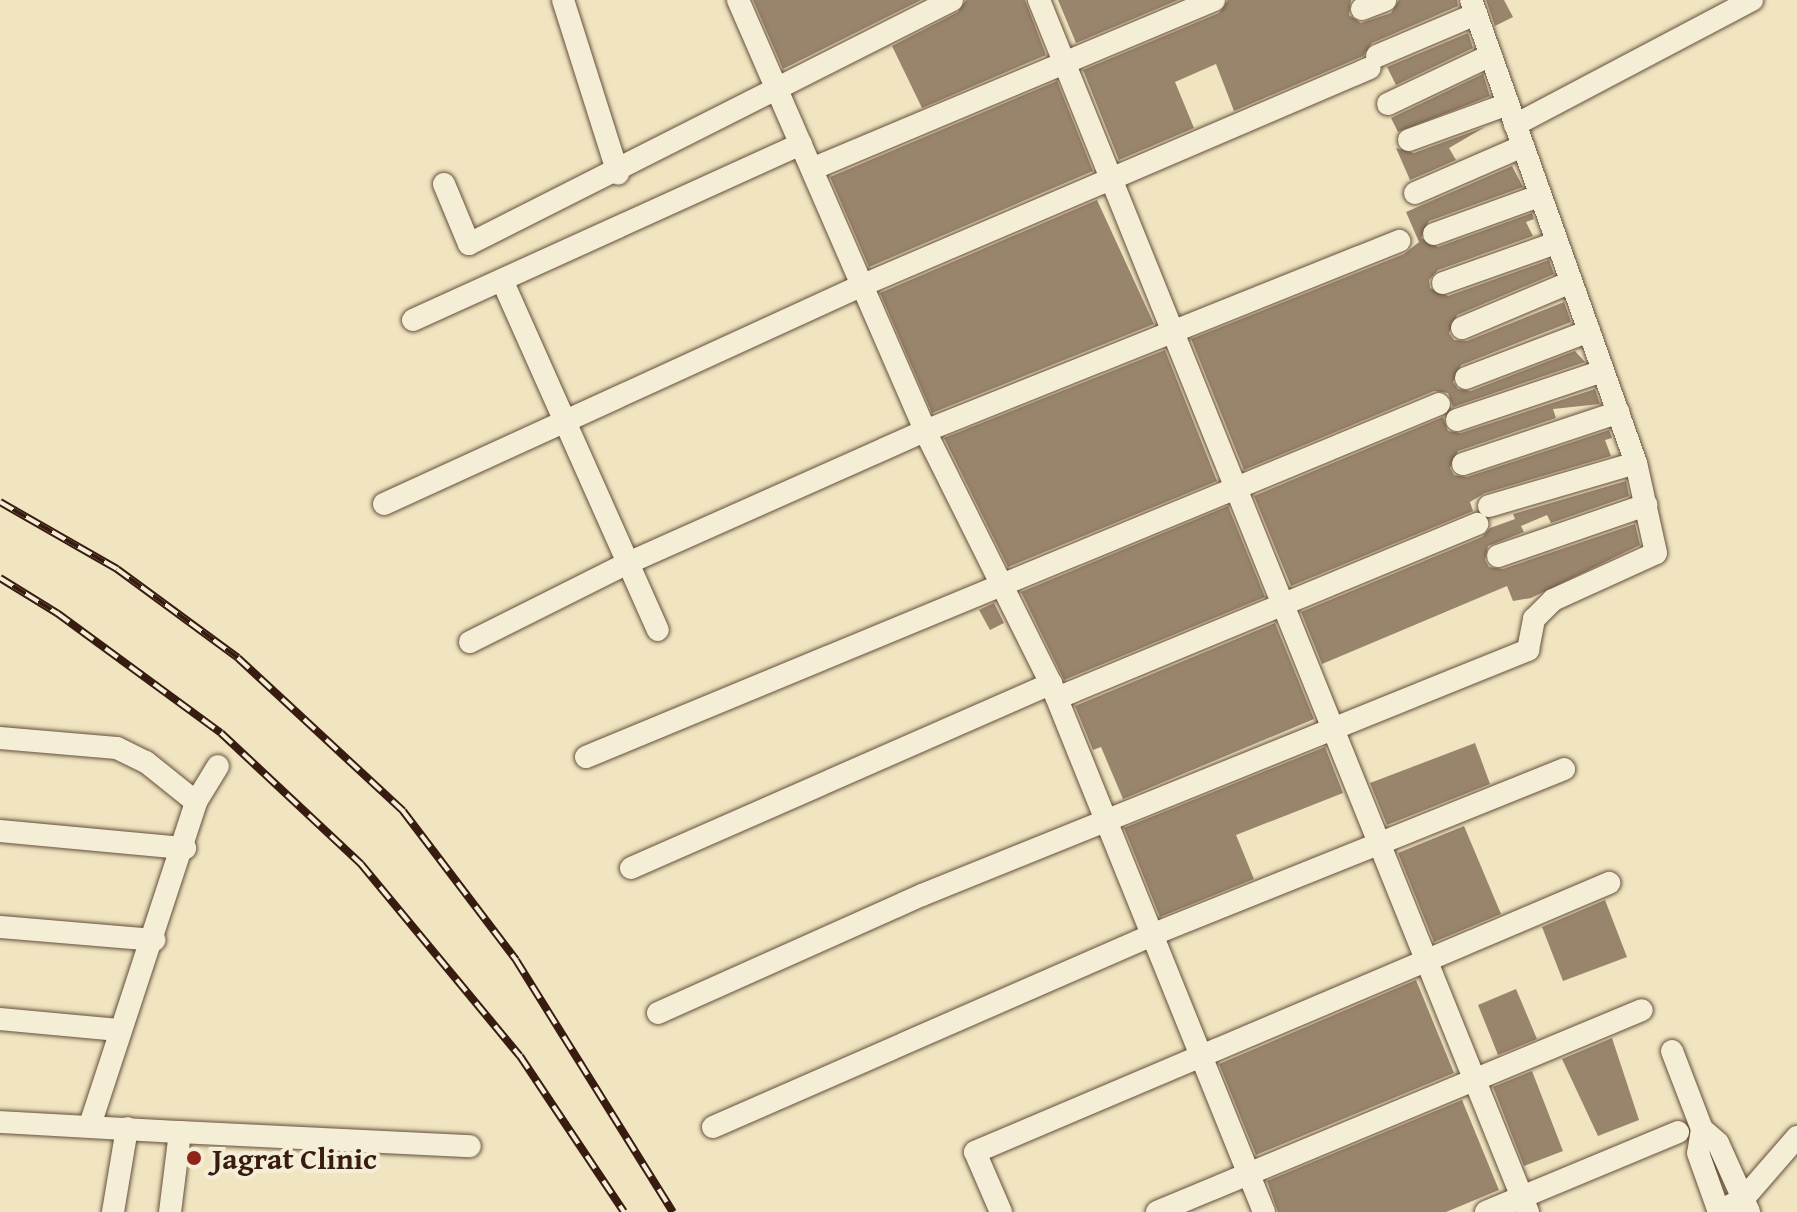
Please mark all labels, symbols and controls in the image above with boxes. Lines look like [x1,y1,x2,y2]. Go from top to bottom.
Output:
place label: Jagrat Clinic [212,1140,377,1176]
marker: Jagrat Clinic [183,1147,205,1169]

